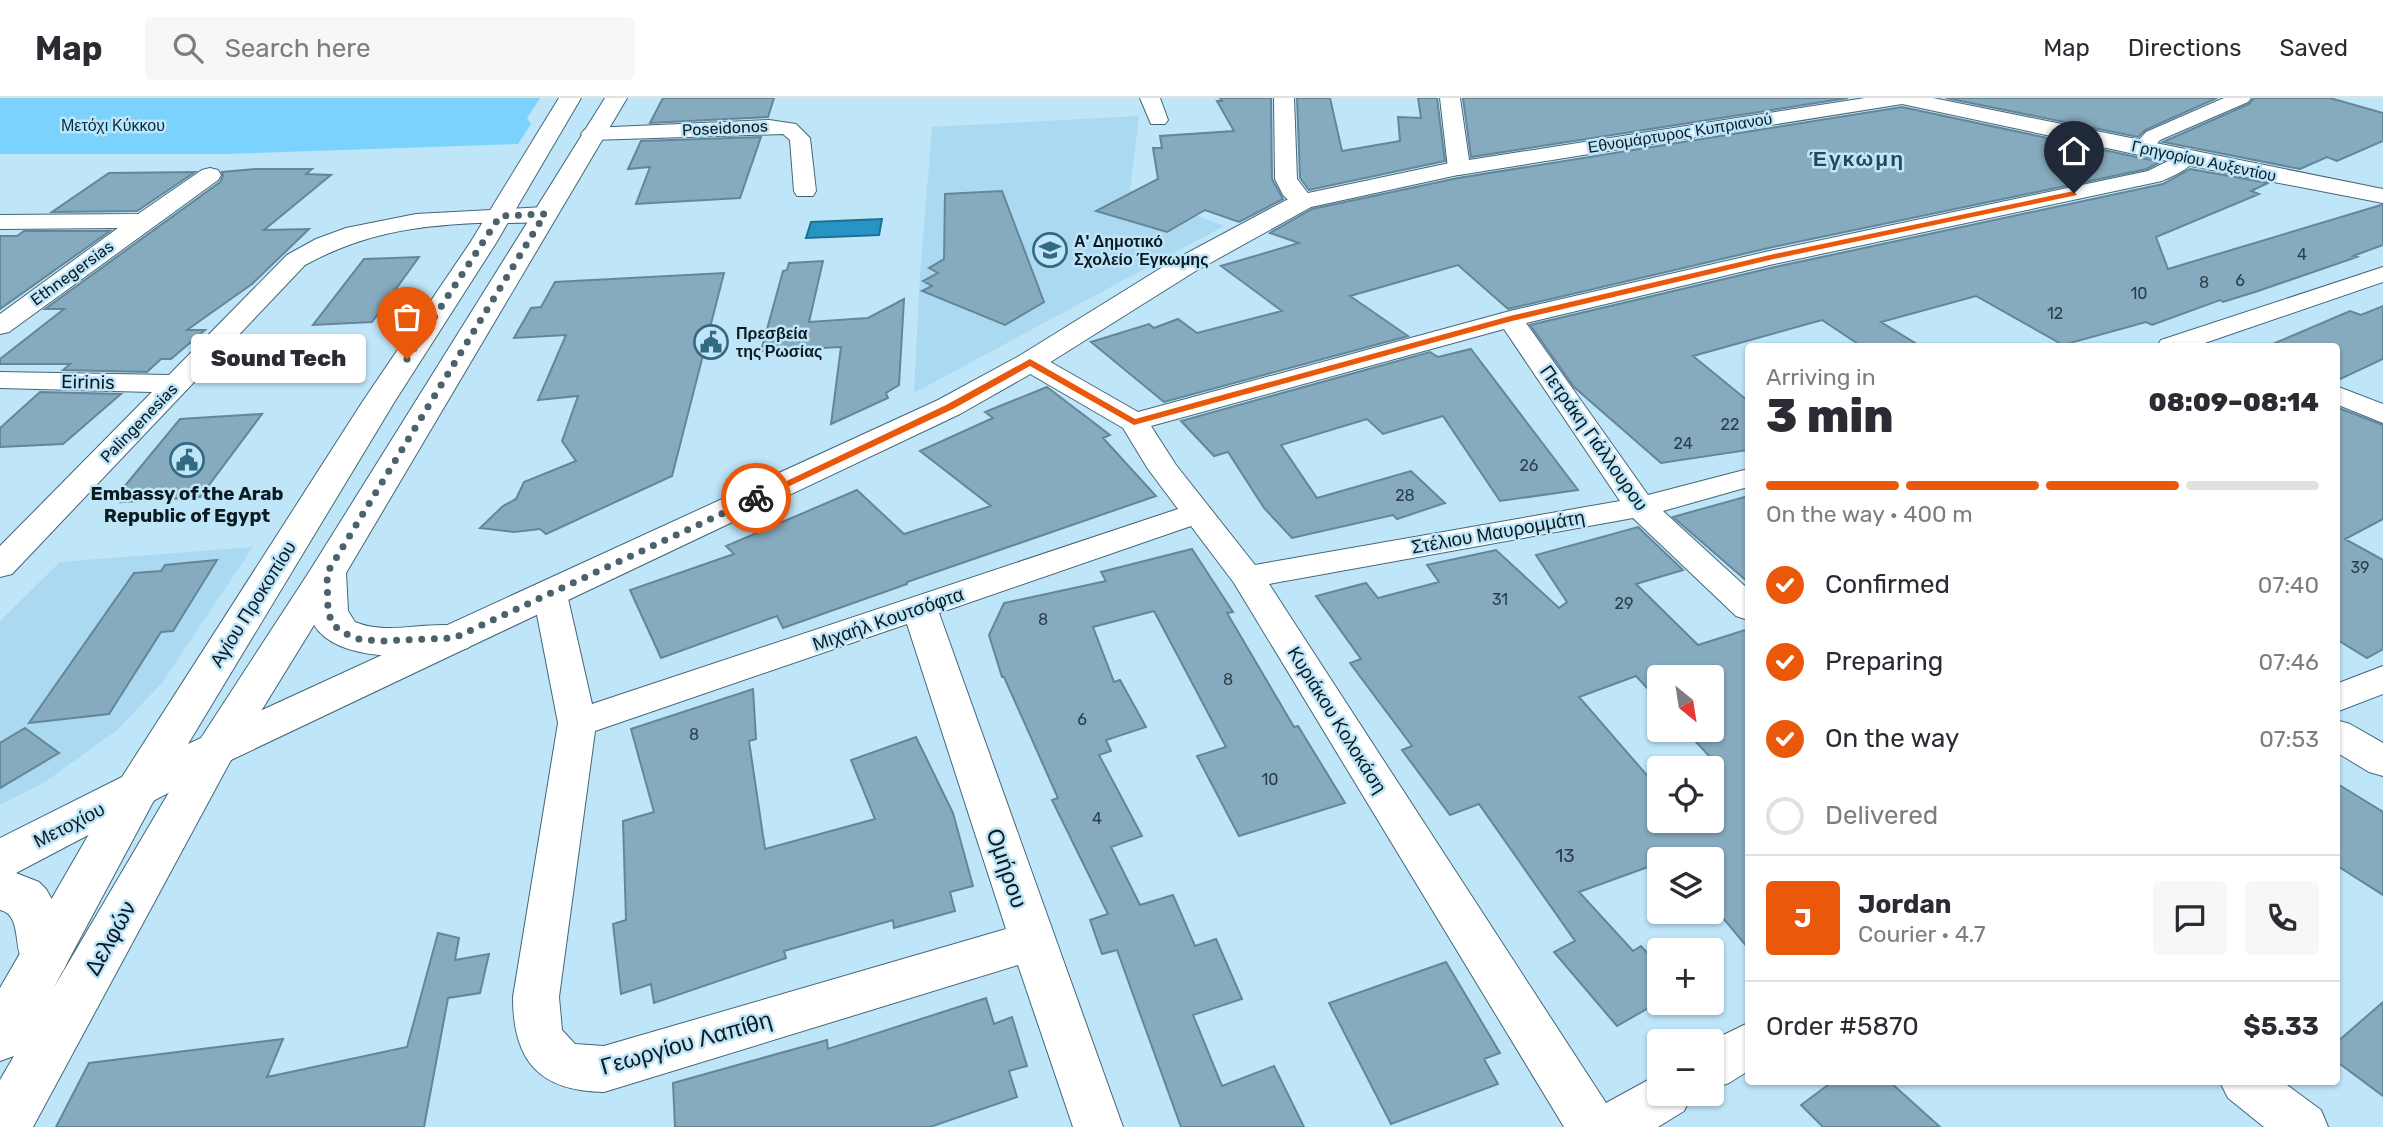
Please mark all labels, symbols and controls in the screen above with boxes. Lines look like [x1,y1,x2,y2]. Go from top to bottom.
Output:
search box [145,17,635,80]
text: Map [35,29,103,68]
icon: search [169,29,207,67]
text: Search here [225,33,370,64]
text: Map [2043,34,2090,62]
text: Directions [2128,34,2241,62]
text: Saved [2279,34,2348,62]
street label: Εθνομάρτυρος Κυπριανού [1586,109,1774,157]
park label: Μετόχι Κύκκου [61,116,165,135]
street label: Poseidonos [682,116,768,140]
pin [2044,121,2104,193]
icon: home [2055,132,2093,170]
street label: Γρηγορίου Αυξεντίου [2130,136,2278,186]
district label: Έγκωμη [1809,146,1905,171]
school or university icon: Α' Δημοτικό Σχολείο Έγκωμης [1031,231,1069,269]
place label: Α' Δημοτικό Σχολείο Έγκωμης [1074,232,1208,269]
street label: Ethnegersias [27,237,117,309]
house number: 4 [2297,245,2307,264]
house number: 6 [2235,271,2245,290]
house number: 8 [2199,273,2209,292]
house number: 10 [2130,284,2148,303]
pin [377,287,437,359]
icon: bag [388,298,426,336]
house number: 12 [2047,304,2063,323]
public building icon: Πρεσβεία της Ρωσίας [692,323,730,361]
place label: Πρεσβεία της Ρωσίας [736,324,822,361]
callout: Sound Tech [190,334,365,384]
text: Sound Tech [211,344,346,372]
street label: Πετράκη Γιάλλουρου [1535,361,1653,515]
text: Arriving in [1766,363,1876,391]
street label: Eirinis [61,370,115,394]
street label: Palingenesias [97,379,181,467]
text: 08:09–08:14 [2149,387,2319,418]
text: 3 min [1766,389,1894,444]
house number: 22 [1721,415,1739,434]
house number: 24 [1673,434,1693,453]
public building icon: Embassy of the Arab Republic of Egypt [168,441,206,479]
house number: 26 [1519,456,1539,475]
courier [721,463,791,533]
icon: bike [737,479,775,517]
place label: Embassy of the Arab Republic of Egypt [91,482,283,527]
house number: 28 [1395,486,1415,505]
text: On the way · 400 m [1766,500,1973,528]
street label: Στέλιου Μαυρομμάτη [1409,505,1587,559]
street label: Αγίου Προκοπίου [205,537,301,671]
house number: 39 [2350,558,2370,577]
icon: check [1766,566,1804,604]
text: Confirmed [1825,569,1950,600]
text: 07:40 [2258,571,2319,599]
street label: Μιχαήλ Κουτσόφτα [809,582,967,656]
house number: 31 [1492,590,1508,609]
house number: 29 [1615,594,1633,613]
house number: 8 [1038,610,1048,629]
street label: Κυριάκου Κολοκάση [1282,642,1392,798]
icon: check [1766,643,1804,681]
text: Preparing [1825,646,1943,677]
text: 07:46 [2259,648,2319,676]
north arrow [1647,665,1724,742]
map controls [1647,665,1724,1106]
house number: 8 [1223,670,1233,689]
house number: 6 [1077,710,1087,729]
icon: check [1766,720,1804,758]
text: On the way [1825,723,1959,754]
house number: 8 [689,725,699,744]
text: 07:53 [2259,725,2319,753]
button: locate [1647,756,1724,833]
house number: 10 [1261,770,1279,789]
street label: Μετοχίου [30,797,108,853]
text: Delivered [1825,800,1938,831]
house number: 4 [1092,809,1102,828]
street label: Ομήρου [980,824,1034,912]
house number: 13 [1555,844,1575,867]
button: layers [1647,847,1724,924]
button: chat [2153,881,2227,955]
button: phone [2245,881,2319,955]
text: Jordan [1858,889,1951,920]
street label: Δελφών [78,896,142,980]
text: J [1794,903,1812,934]
text: Courier · 4.7 [1858,920,1985,948]
button: + [1647,938,1724,1015]
street label: Γεωργίου Λαπίθη [597,1005,775,1081]
text: Order #5870 [1766,1011,1919,1042]
text: $5.33 [2243,1011,2319,1042]
button: − [1647,1029,1724,1106]

